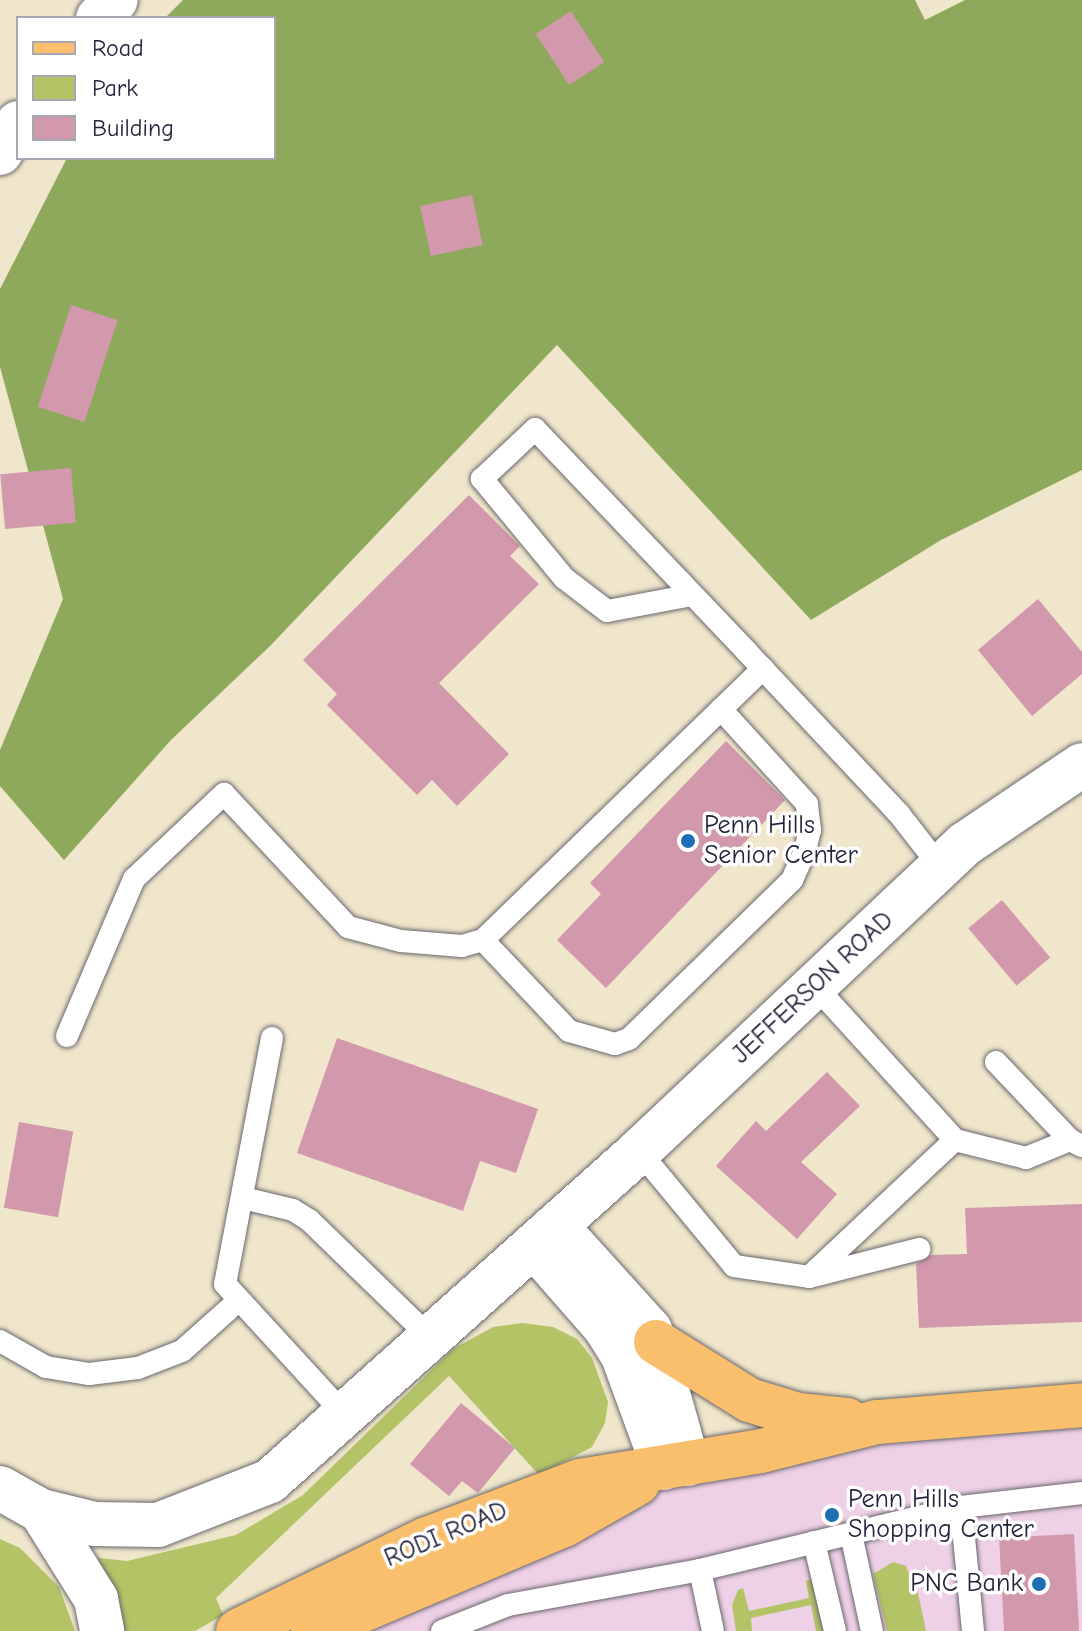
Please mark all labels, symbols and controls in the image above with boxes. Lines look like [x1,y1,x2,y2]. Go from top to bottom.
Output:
legend [16,16,276,160]
text: Road [92,34,144,62]
text: Park [92,74,138,102]
text: Building [92,114,174,142]
place label: Penn Hills Senior Center [704,810,858,872]
marker: Penn Hills Senior Center [679,832,697,850]
street label: JEFFERSON ROAD [726,905,900,1071]
place label: Penn Hills Shopping Center [848,1484,1034,1546]
street label: RODI ROAD [380,1495,512,1575]
marker: Penn Hills Shopping Center [823,1506,841,1524]
place label: PNC Bank [910,1568,1023,1600]
marker: PNC Bank [1030,1575,1048,1593]

